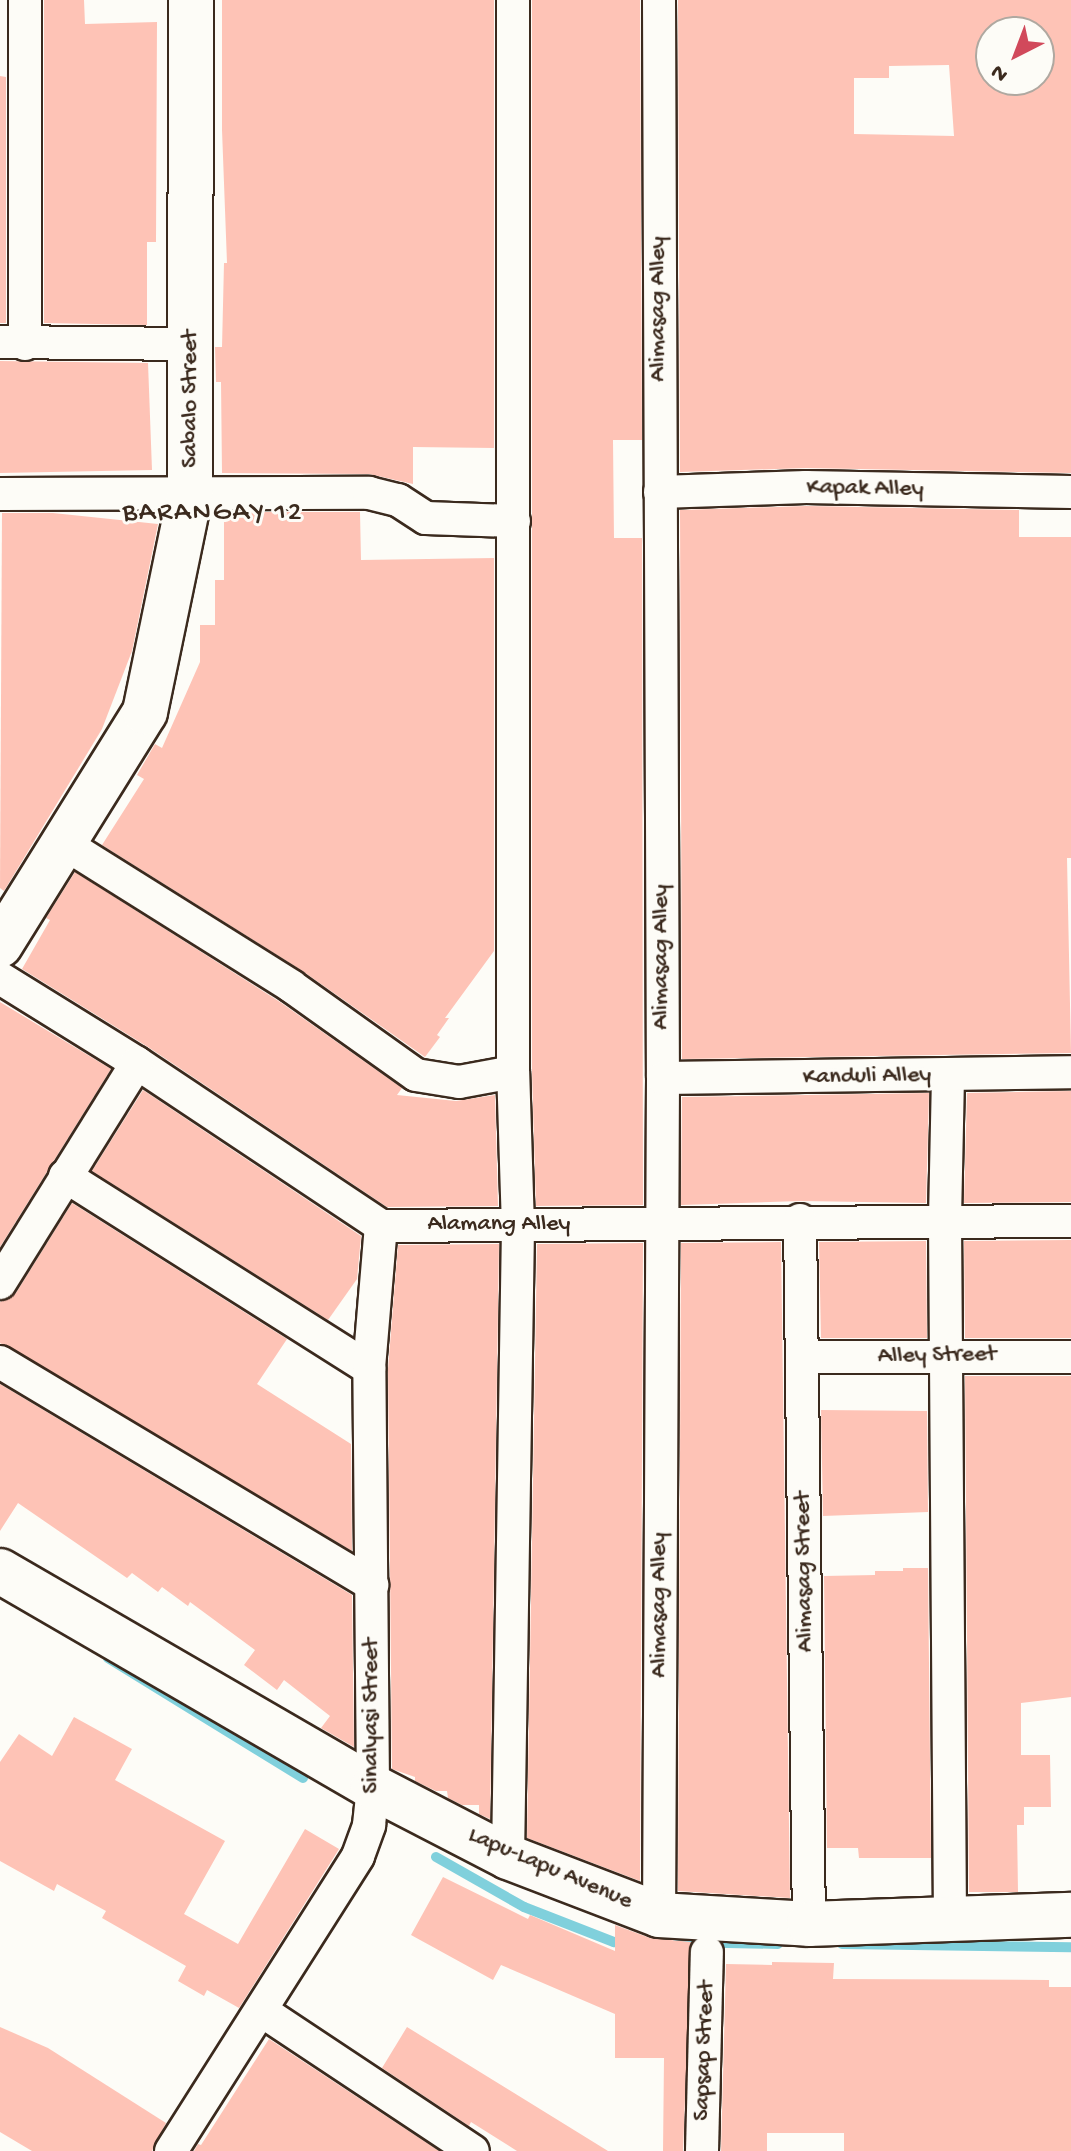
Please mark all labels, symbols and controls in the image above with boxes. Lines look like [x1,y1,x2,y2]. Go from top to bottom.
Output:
north arrow [975,16,1055,96]
text: N [986,58,1014,87]
street label: Alimasag Alley [645,236,673,382]
street label: Sabalo Street [177,330,205,468]
street label: Kapak Alley [806,474,924,504]
district label: BARANGAY 12 [122,497,304,531]
street label: Alimasag Alley [648,884,676,1030]
street label: Kanduli Alley [803,1061,931,1093]
street label: Alamang Alley [428,1211,570,1239]
street label: Alley Street [877,1341,997,1371]
street label: Alimasag Street [789,1492,821,1652]
street label: Alimasag Alley [646,1532,674,1678]
street label: Sinalyasi Street [358,1638,386,1794]
street label: Lapu-Lapu Avenue [463,1821,637,1917]
street label: Sapsap Street [688,1981,722,2121]

